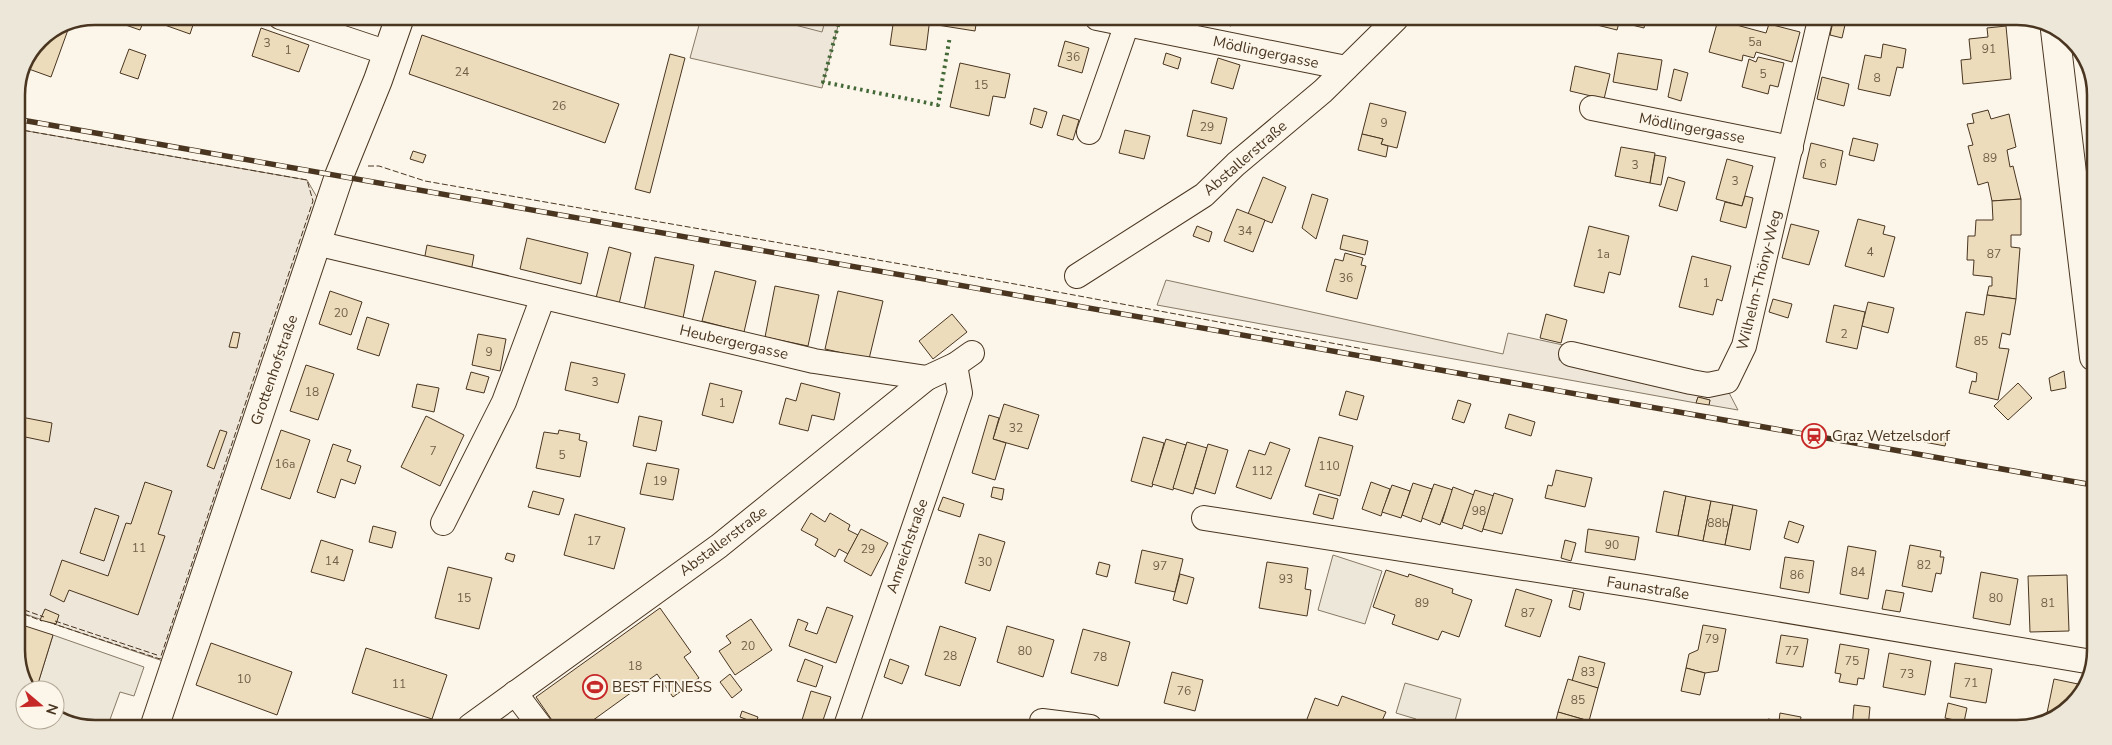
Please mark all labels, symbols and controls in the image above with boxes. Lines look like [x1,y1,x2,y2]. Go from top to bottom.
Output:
street label: Mödlingergasse [1211,31,1321,73]
house number: 5a [1748,34,1762,50]
house number: 3 [263,35,271,51]
house number: 91 [1982,41,1996,57]
house number: 1 [284,42,292,58]
house number: 36 [1066,49,1080,65]
house number: 24 [455,64,469,80]
house number: 5 [1759,66,1767,82]
house number: 8 [1873,70,1881,86]
house number: 15 [974,77,988,93]
house number: 26 [552,98,566,114]
street label: Mödlingergasse [1637,108,1747,148]
house number: 9 [1380,115,1388,131]
street label: Abstallerstraße [1199,116,1291,200]
house number: 29 [1200,119,1214,135]
house number: 89 [1983,150,1997,166]
house number: 6 [1819,156,1827,172]
house number: 3 [1631,157,1639,173]
house number: 3 [1731,173,1739,189]
street label: Wilhelm-Thöny-Weg [1732,208,1786,352]
house number: 34 [1238,223,1252,239]
house number: 4 [1866,244,1874,260]
house number: 1a [1596,246,1610,262]
house number: 87 [1987,246,2001,262]
house number: 36 [1339,270,1353,286]
house number: 1 [1702,275,1710,291]
house number: 20 [334,305,348,321]
street label: Grottenhofstraße [246,312,302,428]
street label: Heubergergasse [678,320,790,364]
house number: 2 [1840,326,1848,342]
house number: 85 [1974,333,1988,349]
house number: 9 [485,344,493,360]
house number: 3 [591,374,599,390]
house number: 18 [305,384,319,400]
house number: 1 [718,395,726,411]
house number: 32 [1009,420,1023,436]
station icon: Graz Wetzelsdorf [1801,423,1827,449]
place label: Graz Wetzelsdorf [1832,426,1951,446]
house number: 7 [429,443,437,459]
house number: 5 [558,447,566,463]
house number: 16a [275,456,295,472]
house number: 110 [1318,458,1340,474]
house number: 112 [1251,463,1273,479]
house number: 19 [653,473,667,489]
street label: Amreichstraße [881,496,933,596]
street label: Abstallerstraße [675,501,771,581]
house number: 98 [1472,503,1486,519]
house number: 88b [1707,515,1729,531]
house number: 17 [587,533,601,549]
house number: 90 [1605,537,1619,553]
house number: 11 [132,540,146,556]
house number: 29 [861,541,875,557]
house number: 14 [325,553,339,569]
house number: 30 [978,554,992,570]
house number: 82 [1917,557,1931,573]
house number: 97 [1153,558,1167,574]
house number: 84 [1851,564,1865,580]
house number: 86 [1790,567,1804,583]
house number: 93 [1279,571,1293,587]
street label: Faunastraße [1605,572,1691,604]
house number: 15 [457,590,471,606]
house number: 80 [1989,590,2003,606]
house number: 89 [1415,595,1429,611]
house number: 81 [2041,595,2055,611]
house number: 87 [1521,605,1535,621]
house number: 79 [1705,631,1719,647]
house number: 20 [741,638,755,654]
house number: 80 [1018,643,1032,659]
house number: 77 [1785,643,1799,659]
house number: 28 [943,648,957,664]
house number: 78 [1093,649,1107,665]
house number: 75 [1845,653,1859,669]
house number: 18 [628,658,642,674]
house number: 83 [1581,664,1595,680]
house number: 73 [1900,666,1914,682]
house number: 10 [237,671,251,687]
sports icon: BEST FITNESS [582,674,608,700]
house number: 71 [1964,675,1978,691]
house number: 11 [392,676,406,692]
place label: BEST FITNESS [612,677,712,697]
north arrow [15,680,65,730]
house number: 76 [1177,683,1191,699]
house number: 85 [1571,692,1585,708]
text: N [41,701,63,717]

